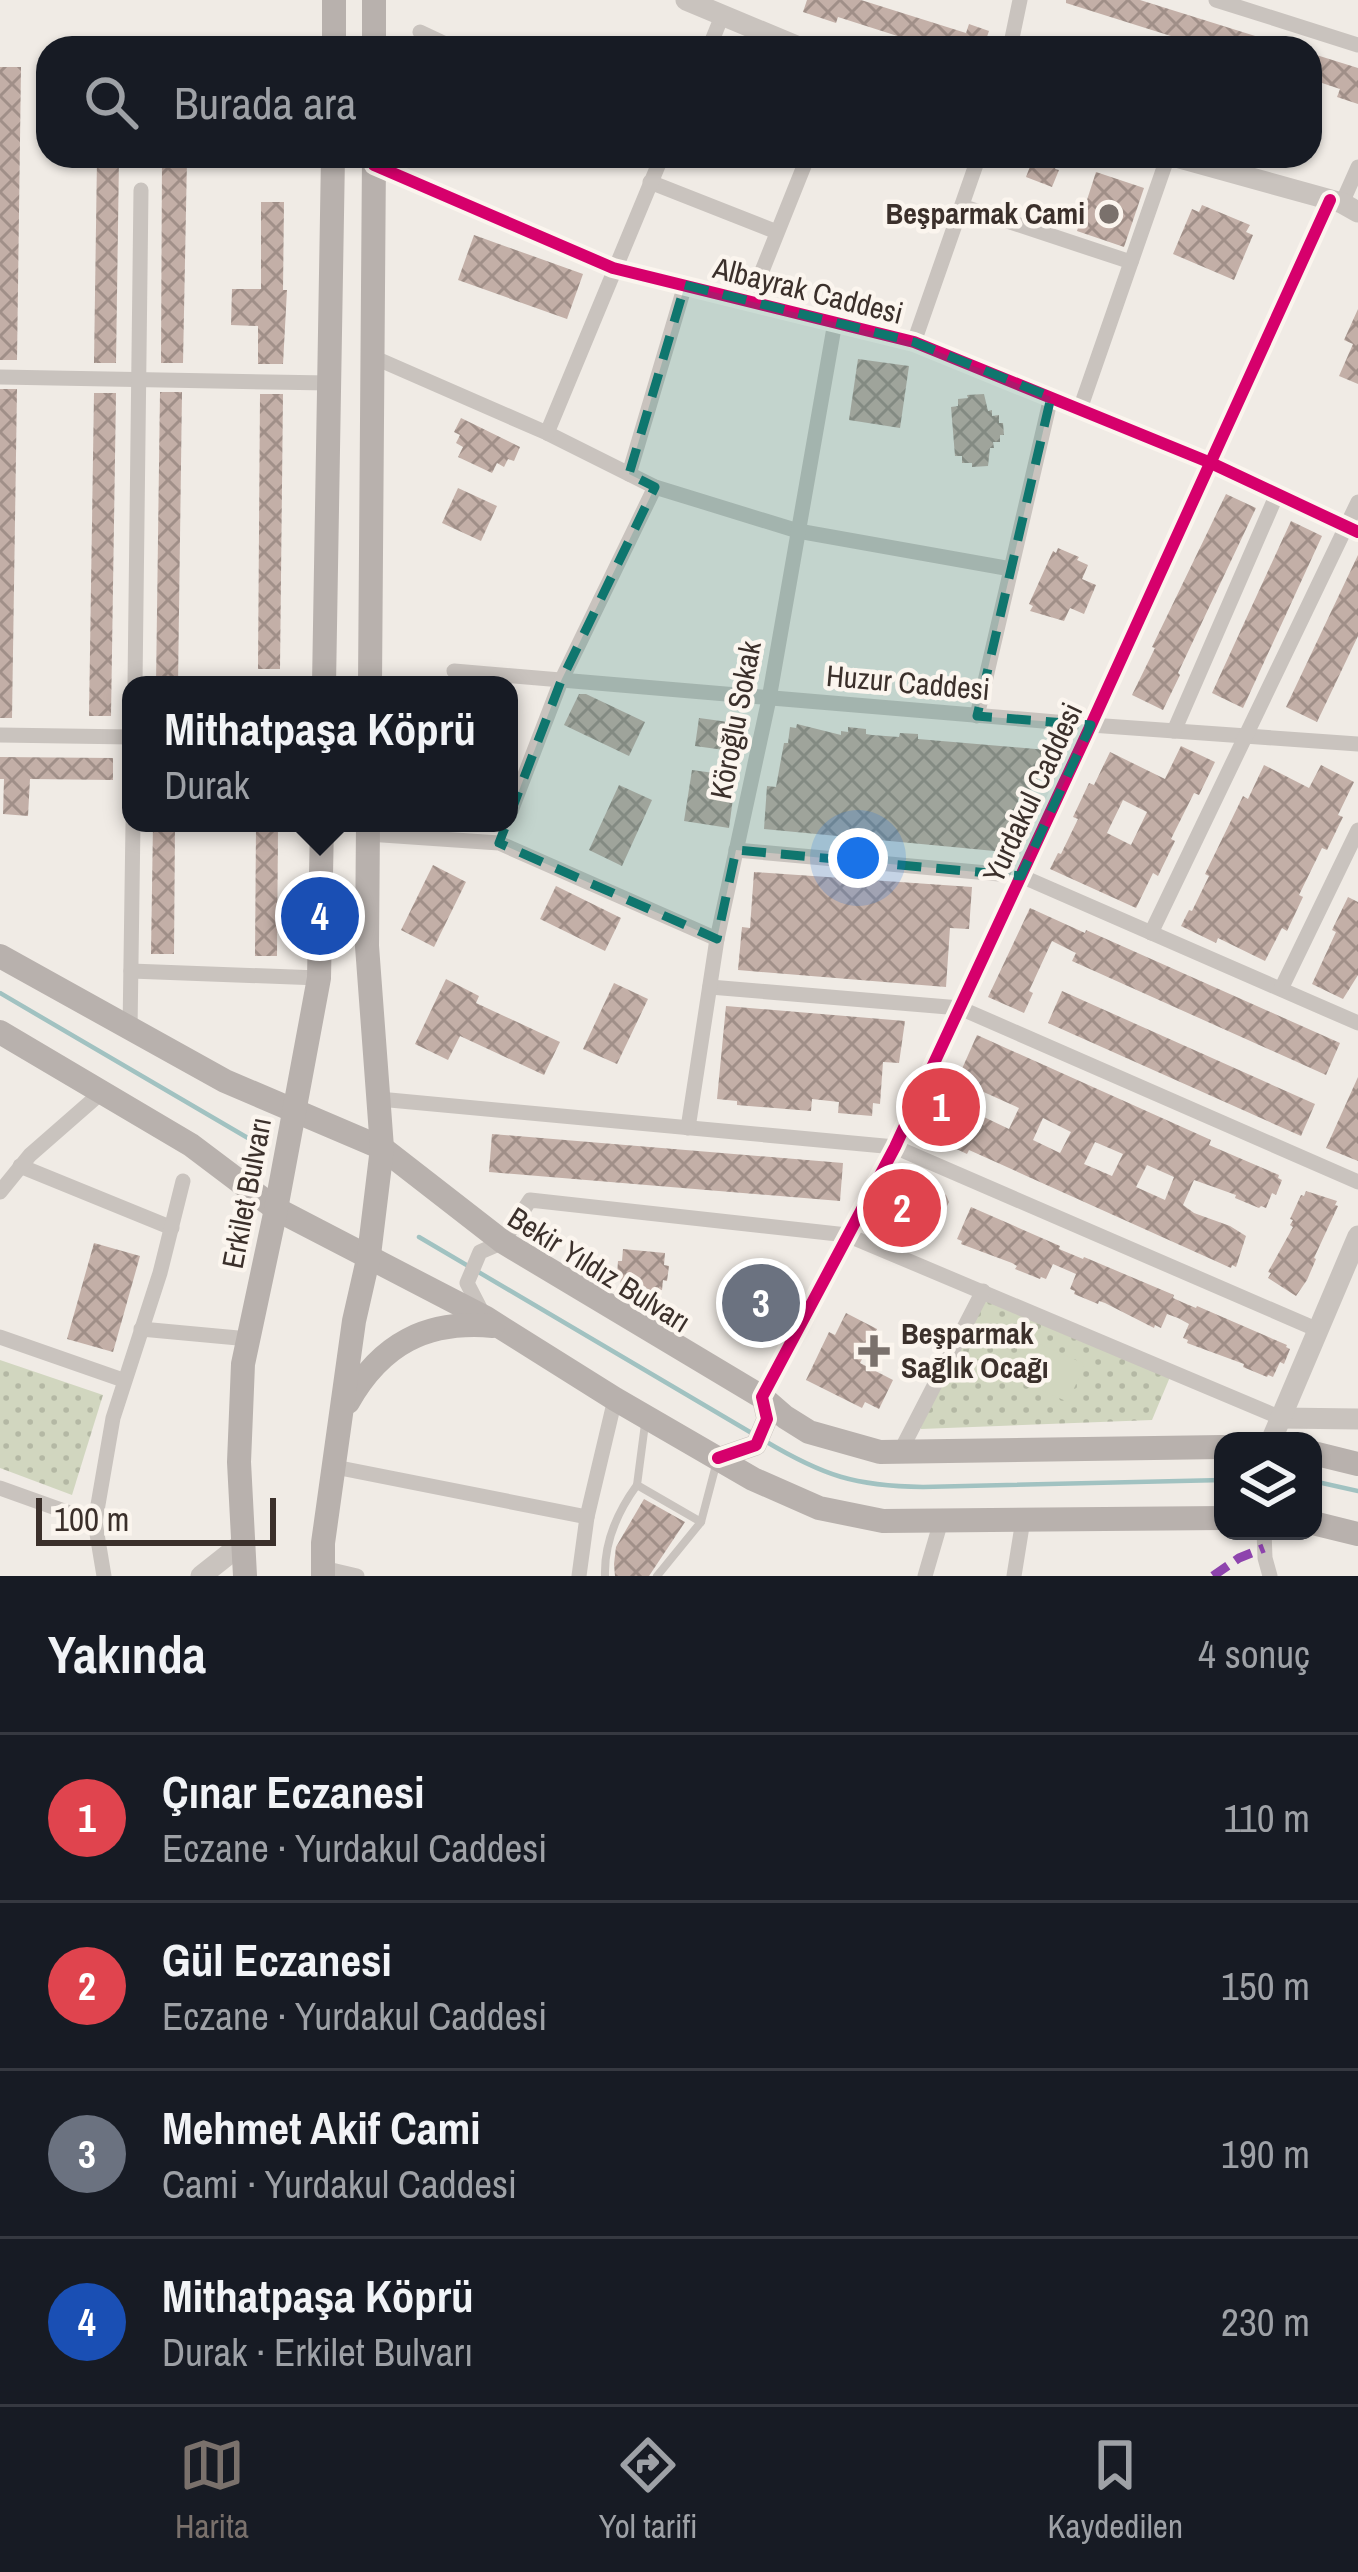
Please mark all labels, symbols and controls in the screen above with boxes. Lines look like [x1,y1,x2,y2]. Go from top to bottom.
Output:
search box [36,36,1322,168]
icon: search [78,69,144,135]
text: Burada ara [174,72,357,133]
place label: Beşparmak Cami [885,193,1085,233]
marker: Beşparmak Cami [1096,201,1122,227]
street label: Albayrak Caddesi [708,247,907,333]
street label: Köroğlu Sokak [700,637,770,802]
street label: Huzur Caddesi [825,655,992,709]
popup [122,676,518,832]
street label: Yurdakul Caddesi [973,696,1091,889]
text: Mithatpaşa Köprü [164,698,476,759]
text: Durak [164,759,249,811]
your location [828,828,888,888]
pin: 4 [281,871,359,961]
pin: 1 [902,1062,980,1152]
street label: Erkilet Bulvarı [212,1114,280,1272]
pin: 2 [863,1163,941,1253]
street label: Bekir Yıldız Bulvarı [501,1197,698,1341]
pin: 3 [722,1258,800,1348]
place label: Beşparmak Sağlık Ocağı [901,1313,1049,1387]
marker: Beşparmak Sağlık Ocağı [858,1335,890,1367]
map controls [1214,1432,1322,1540]
button: layers [1214,1432,1322,1540]
scale bar [36,1492,276,1545]
text: 100 m [54,1497,129,1541]
text: Yakında [48,1620,206,1689]
text: 4 sonuç [1198,1628,1310,1680]
text: Çınar Eczanesi [162,1761,425,1822]
text: 1 [78,1792,96,1844]
text: 110 m [1223,1792,1310,1844]
text: Eczane · Yurdakul Caddesi [162,1822,547,1874]
text: Gül Eczanesi [162,1929,392,1990]
text: 2 [78,1960,96,2012]
text: 150 m [1221,1960,1310,2012]
text: Eczane · Yurdakul Caddesi [162,1990,547,2042]
text: Mehmet Akif Cami [162,2097,481,2158]
text: 3 [78,2128,96,2180]
text: 190 m [1221,2128,1310,2180]
text: Cami · Yurdakul Caddesi [162,2158,517,2210]
text: Mithatpaşa Köprü [162,2265,474,2326]
text: 4 [78,2296,96,2348]
text: 230 m [1221,2296,1310,2348]
text: Durak · Erkilet Bulvarı [162,2326,473,2378]
tab: Harita [175,2432,249,2548]
tab: Yol tarifi [599,2432,697,2548]
tab: Kaydedilen [1048,2432,1183,2548]

